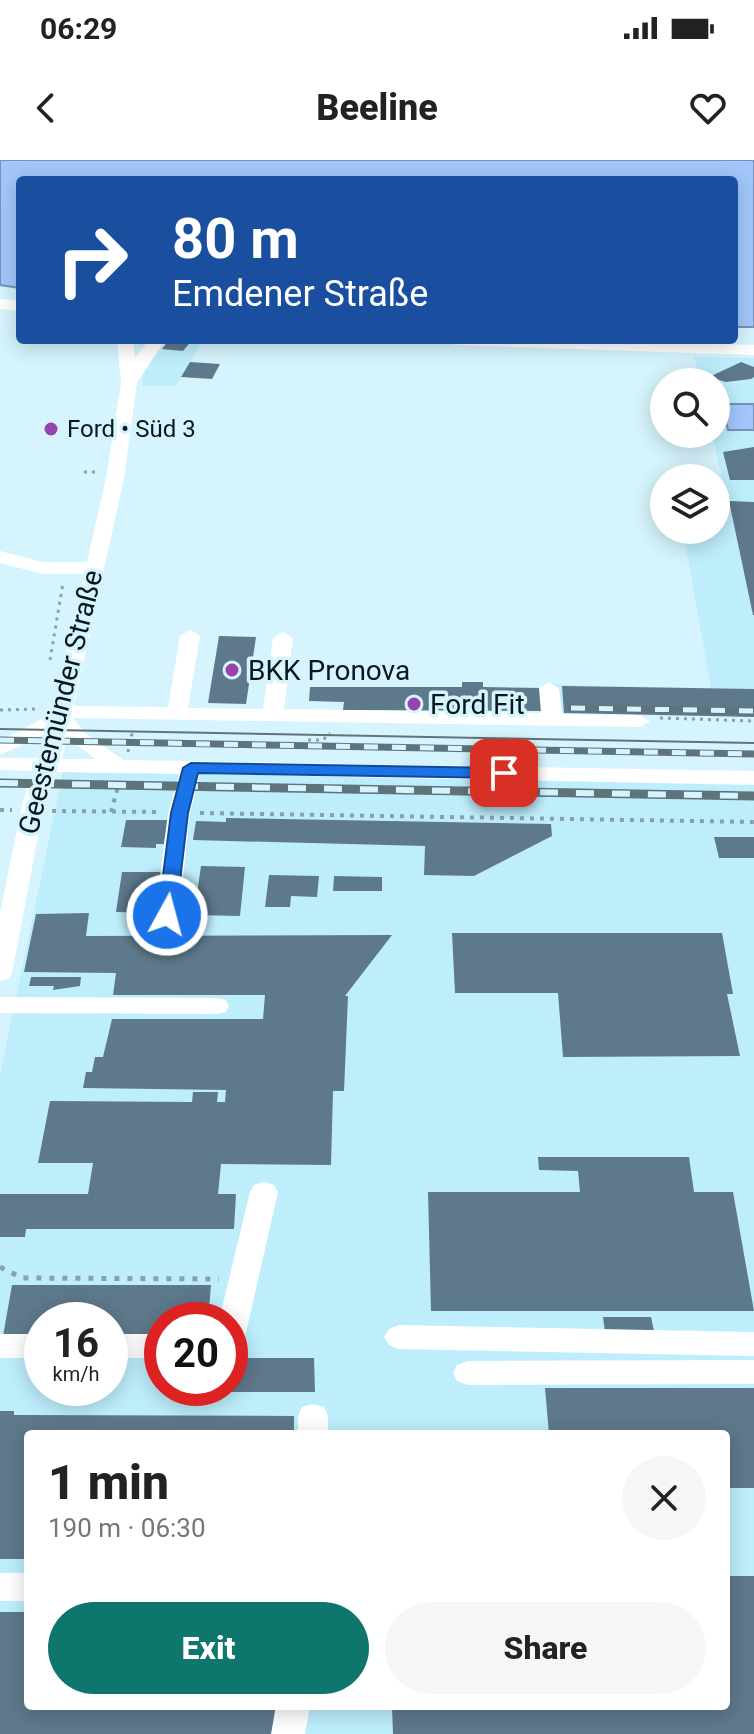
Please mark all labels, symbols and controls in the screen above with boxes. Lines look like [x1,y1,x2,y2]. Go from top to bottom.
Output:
text: 06:29 [40,11,117,46]
icon: back [24,86,68,130]
icon: heart [686,86,730,130]
text: Beeline [316,87,438,129]
text: 80 m [172,206,299,272]
icon: right [40,208,144,312]
text: Emdener Straße [172,273,428,315]
map controls [650,368,730,544]
button: search [650,368,730,448]
place label: Ford • Süd 3 [67,415,196,443]
marker: Ford • Süd 3 [42,420,60,438]
button: layers [650,464,730,544]
street label: Geestemünder Straße [12,567,109,838]
place label: BKK Pronova [248,654,410,687]
marker: BKK Pronova [223,661,241,679]
place label: Ford Fit [430,688,525,721]
marker: Ford Fit [405,695,423,713]
pin [470,739,538,807]
icon: arrive [482,751,526,795]
position arrow [125,873,209,957]
speed limit sign: 20 [144,1302,248,1406]
text: 16 [53,1320,99,1367]
text: km/h [53,1362,99,1386]
text: 1 min [48,1454,169,1511]
button: close [622,1456,706,1540]
text: 190 m · 06:30 [48,1513,206,1543]
button: Exit [48,1602,369,1694]
button: Share [385,1602,706,1694]

